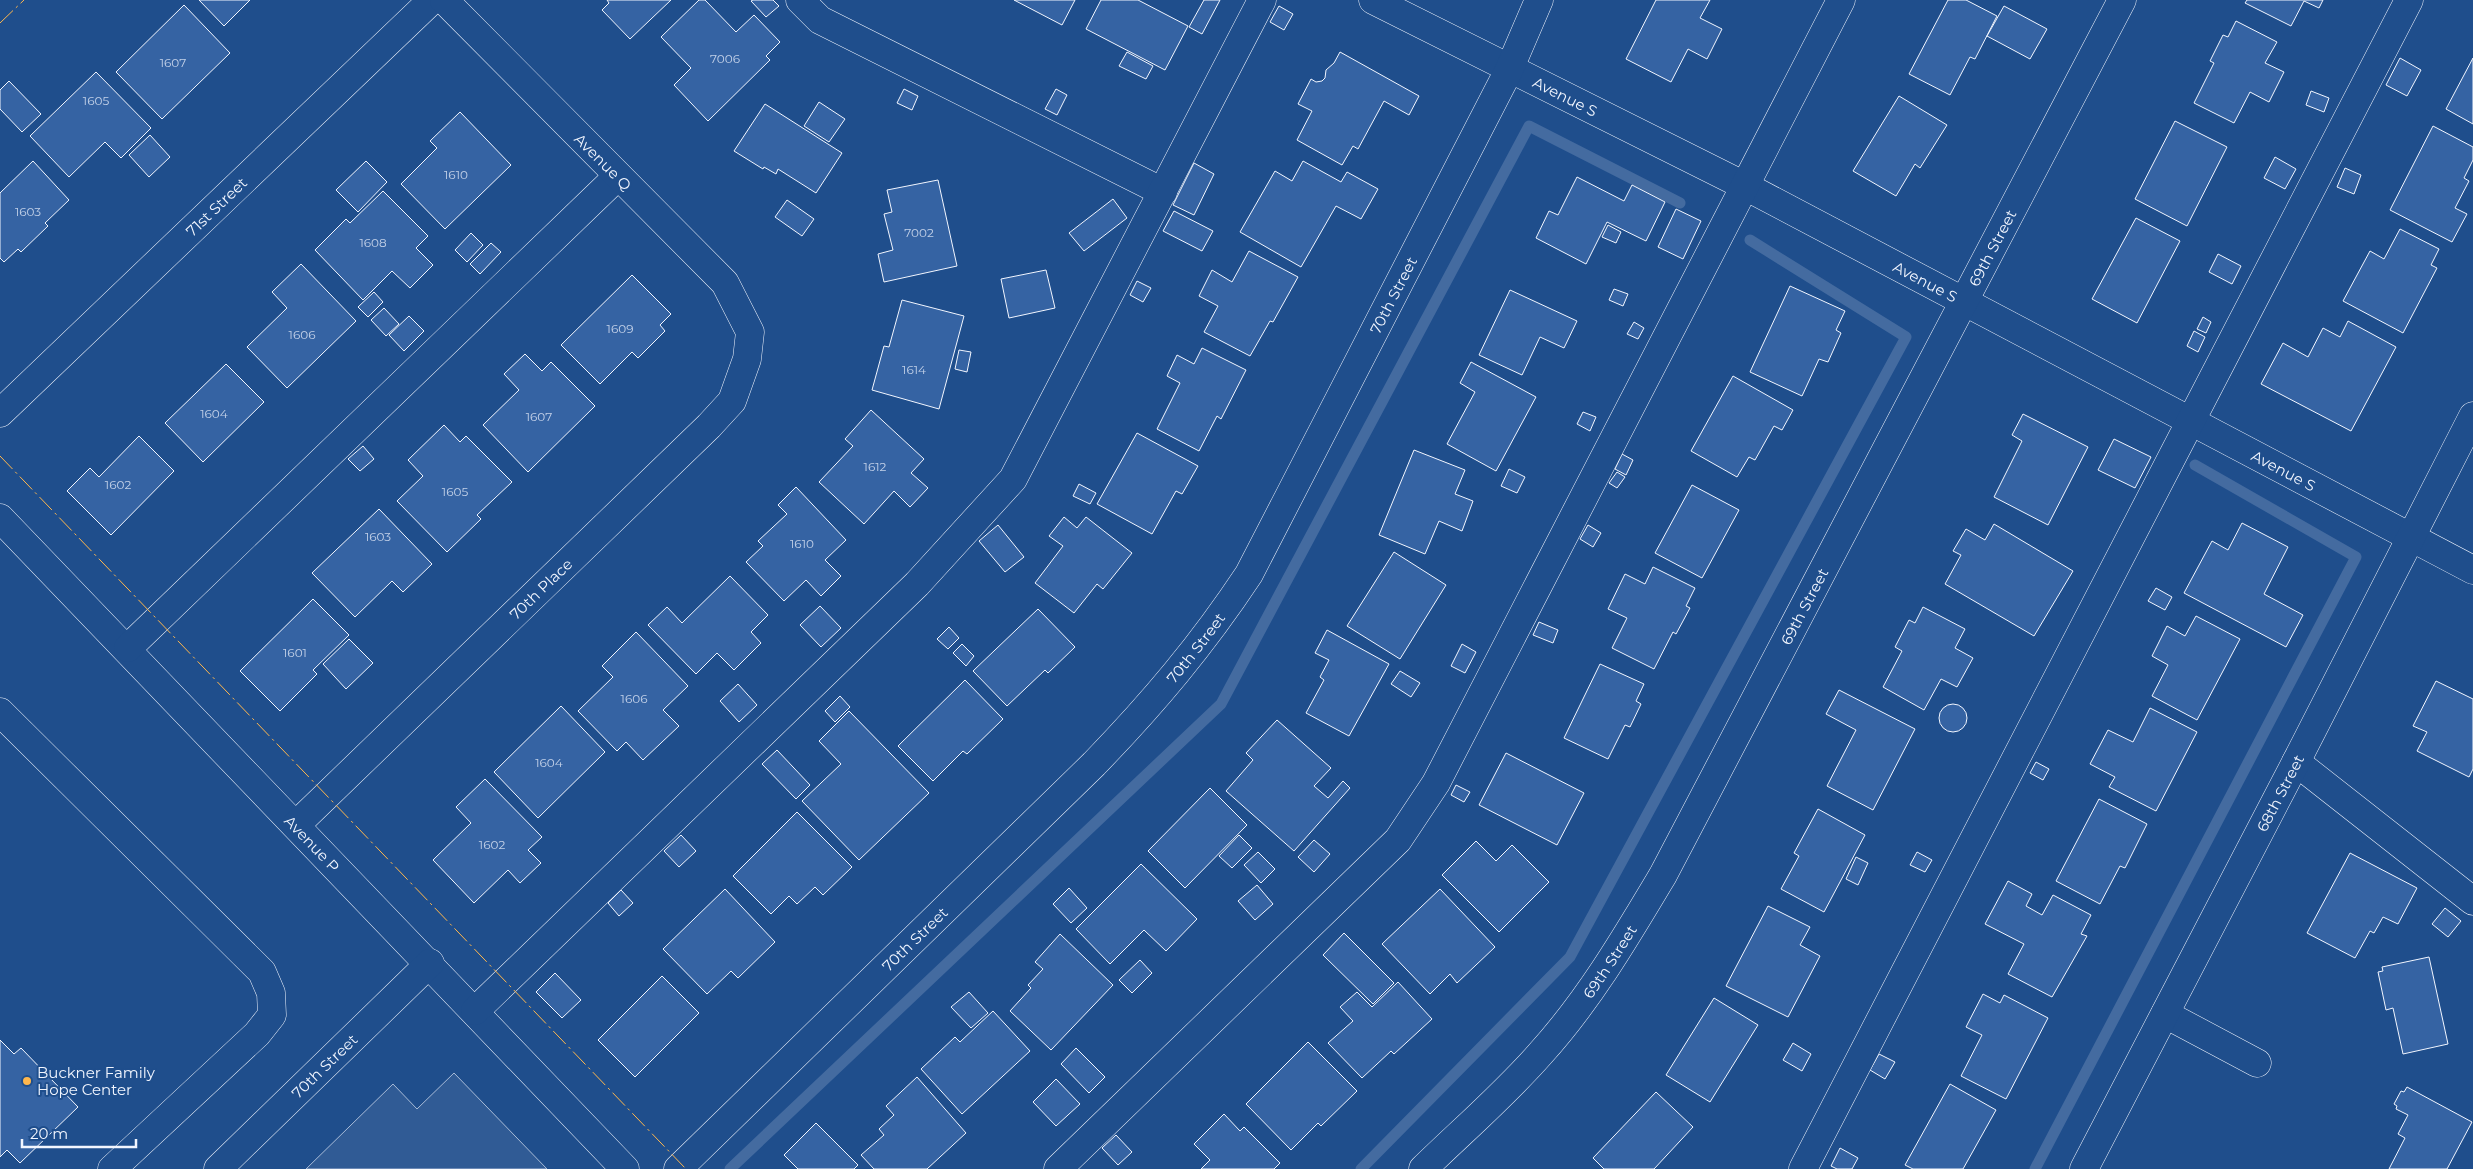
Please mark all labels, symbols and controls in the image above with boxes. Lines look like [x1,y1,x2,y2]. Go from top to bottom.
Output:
house number: 7006 [710,51,740,66]
house number: 1607 [160,55,186,70]
street label: Avenue S [1530,72,1601,120]
house number: 1605 [83,93,109,108]
street label: Avenue Q [570,129,636,195]
house number: 1610 [444,167,468,182]
street label: 71st Street [182,173,251,240]
house number: 1603 [15,204,41,219]
street label: 69th Street [1964,206,2020,289]
house number: 7002 [904,225,934,240]
house number: 1608 [359,235,387,250]
street label: 70th Street [1365,253,1421,337]
street label: Avenue S [1890,257,1961,306]
house number: 1609 [607,321,633,336]
house number: 1606 [289,327,315,342]
house number: 1614 [902,362,926,377]
house number: 1604 [200,406,228,421]
house number: 1607 [526,409,552,424]
street label: Avenue S [2248,445,2319,495]
house number: 1612 [864,459,887,474]
house number: 1602 [105,477,131,492]
house number: 1605 [442,484,468,499]
house number: 1603 [365,529,391,544]
house number: 1610 [790,536,814,551]
street label: 70th Place [505,554,576,623]
street label: 69th Street [1776,565,1832,648]
street label: 70th Street [1162,609,1229,687]
house number: 1601 [283,645,307,660]
house number: 1606 [621,691,647,706]
street label: 68th Street [2252,751,2308,835]
house number: 1604 [535,755,563,770]
street label: Avenue P [281,811,344,876]
house number: 1602 [479,837,505,852]
street label: 70th Street [878,903,951,975]
street label: 69th Street [1578,921,1640,1002]
street label: 70th Street [287,1030,361,1102]
place label: Buckner Family Hope Center [37,1063,156,1099]
marker: Buckner Family Hope Center [21,1075,33,1087]
scale bar [22,1116,136,1148]
text: 20 m [30,1124,68,1143]

